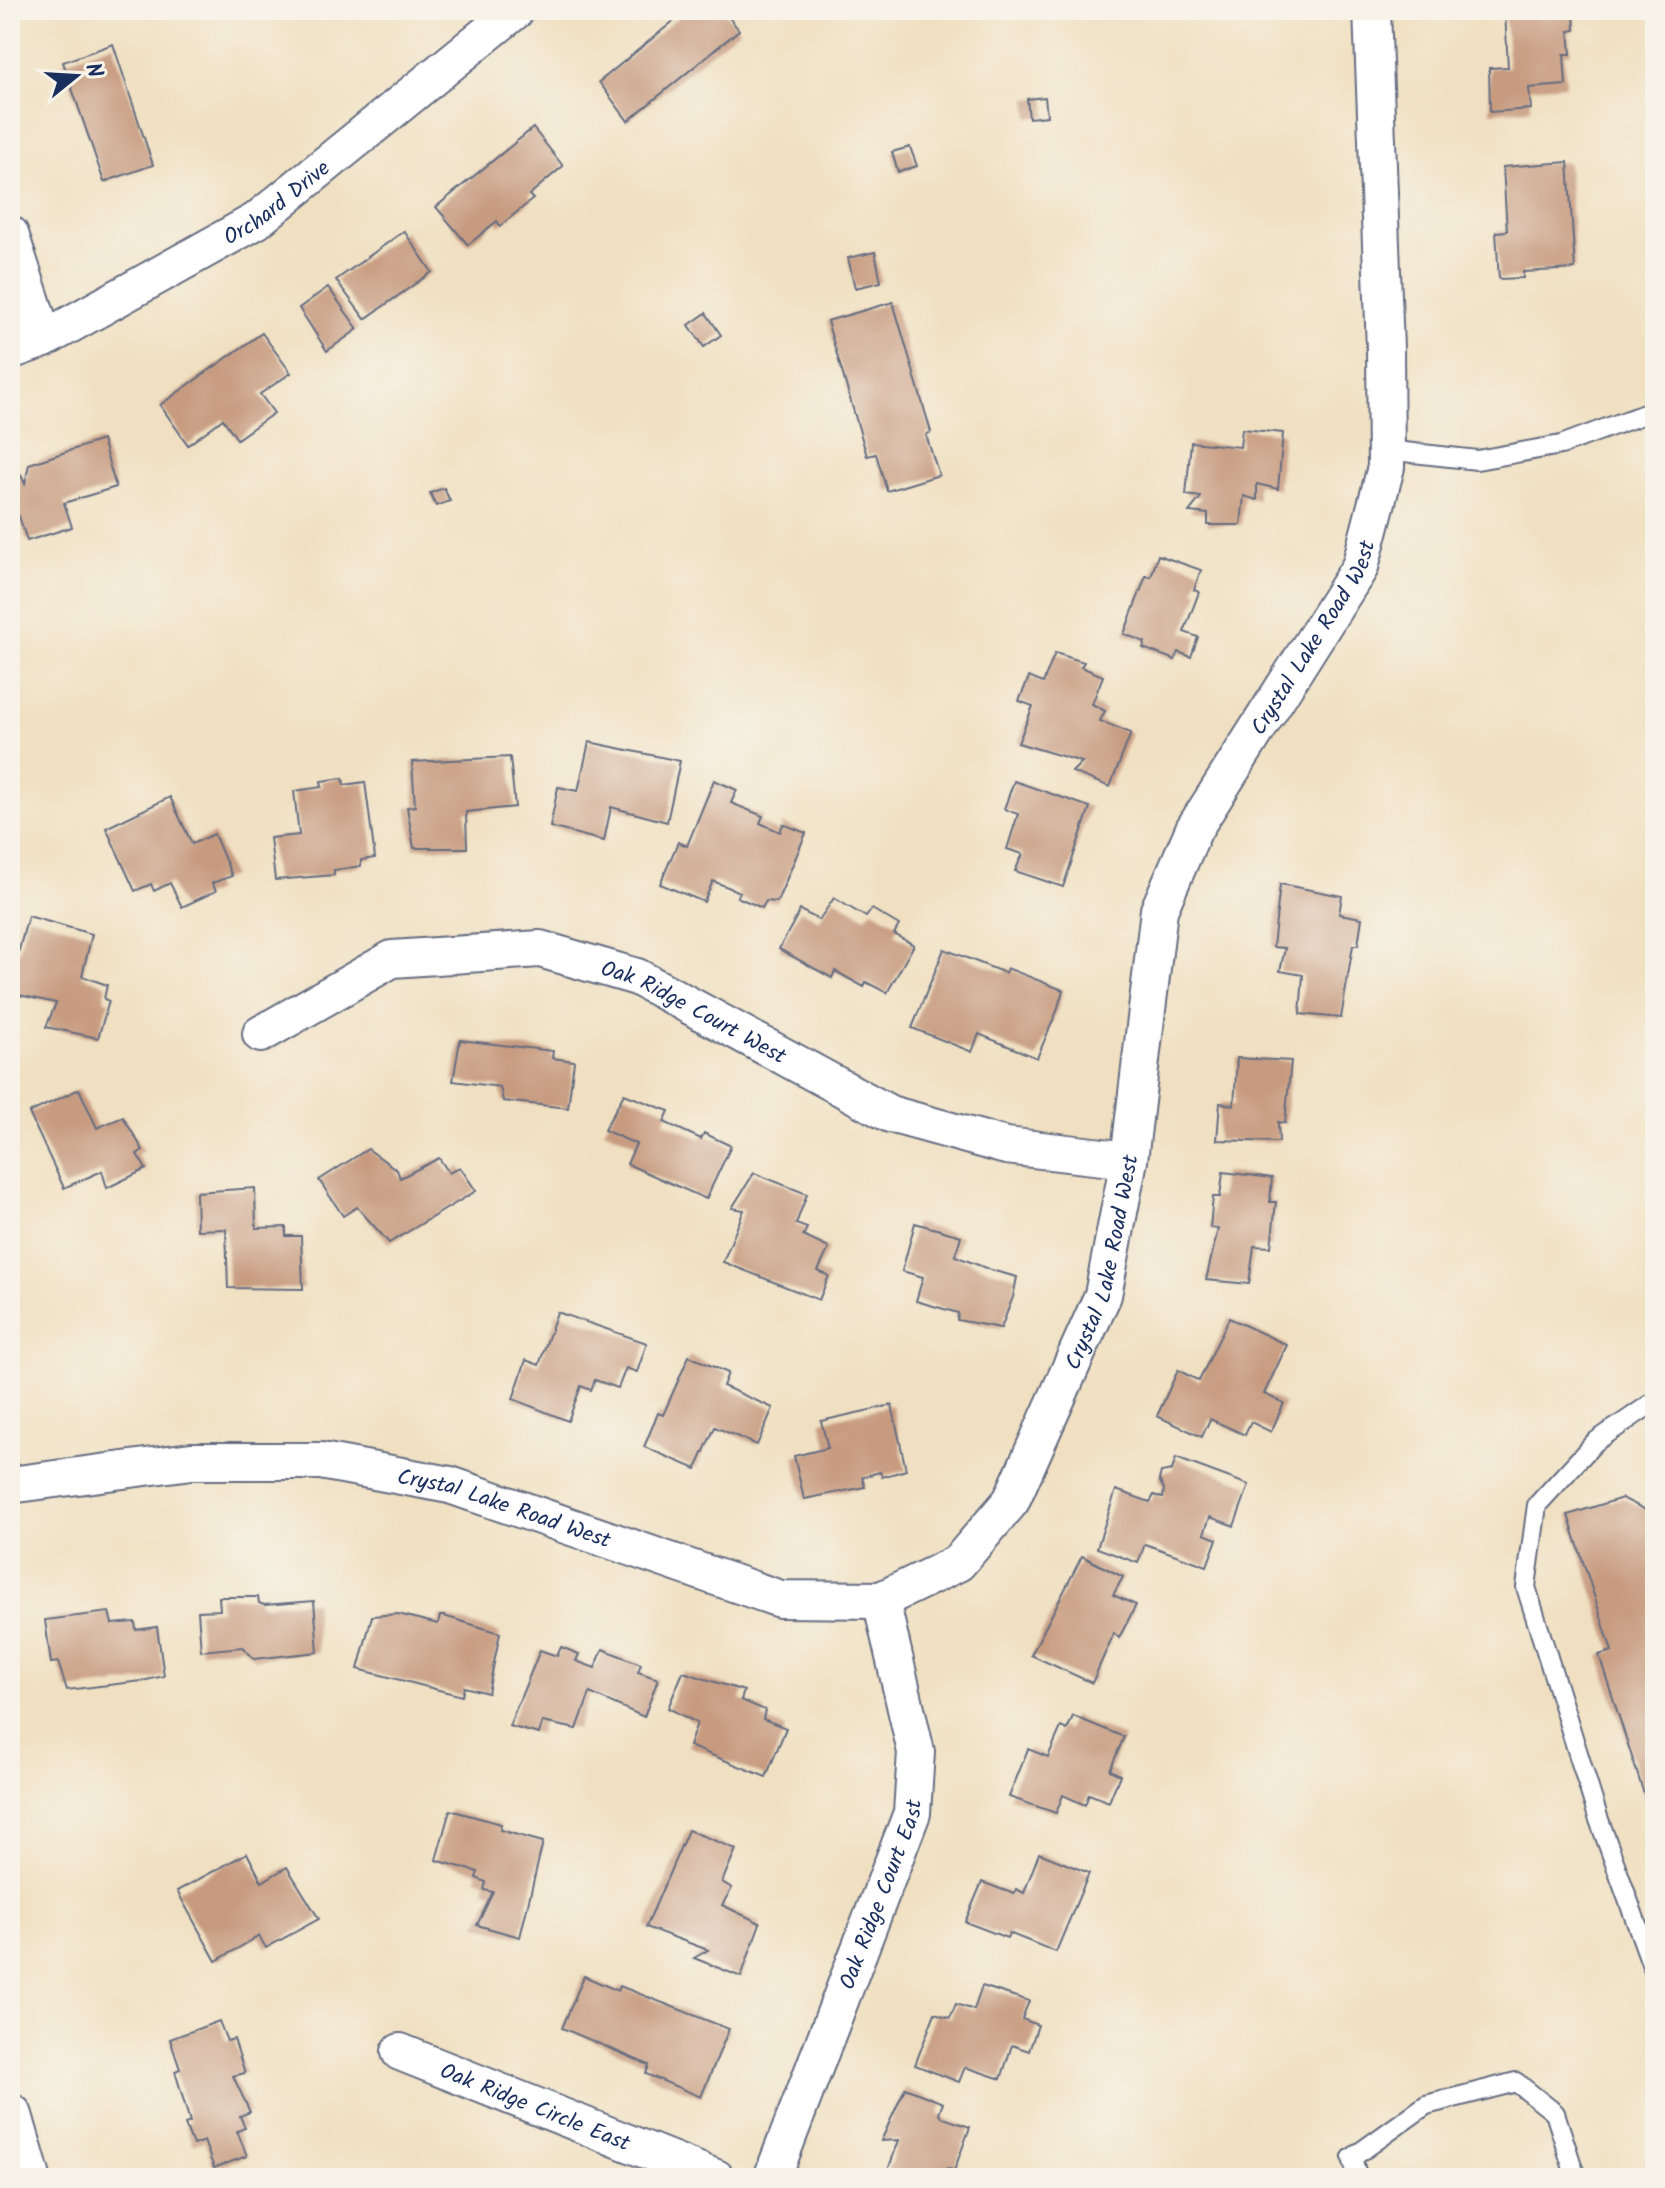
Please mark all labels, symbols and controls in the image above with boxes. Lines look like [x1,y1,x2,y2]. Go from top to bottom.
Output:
north arrow [36,36,116,116]
text: N [74,59,111,83]
street label: Orchard Drive [218,152,339,256]
street label: Crystal Lake Road West [1243,537,1386,743]
street label: Oak Ridge Court West [596,952,792,1075]
street label: Crystal Lake Road West [1057,1152,1150,1376]
street label: Crystal Lake Road West [394,1461,616,1559]
street label: Oak Ridge Court East [831,1798,933,1995]
street label: Oak Ridge Circle East [434,2055,635,2162]

